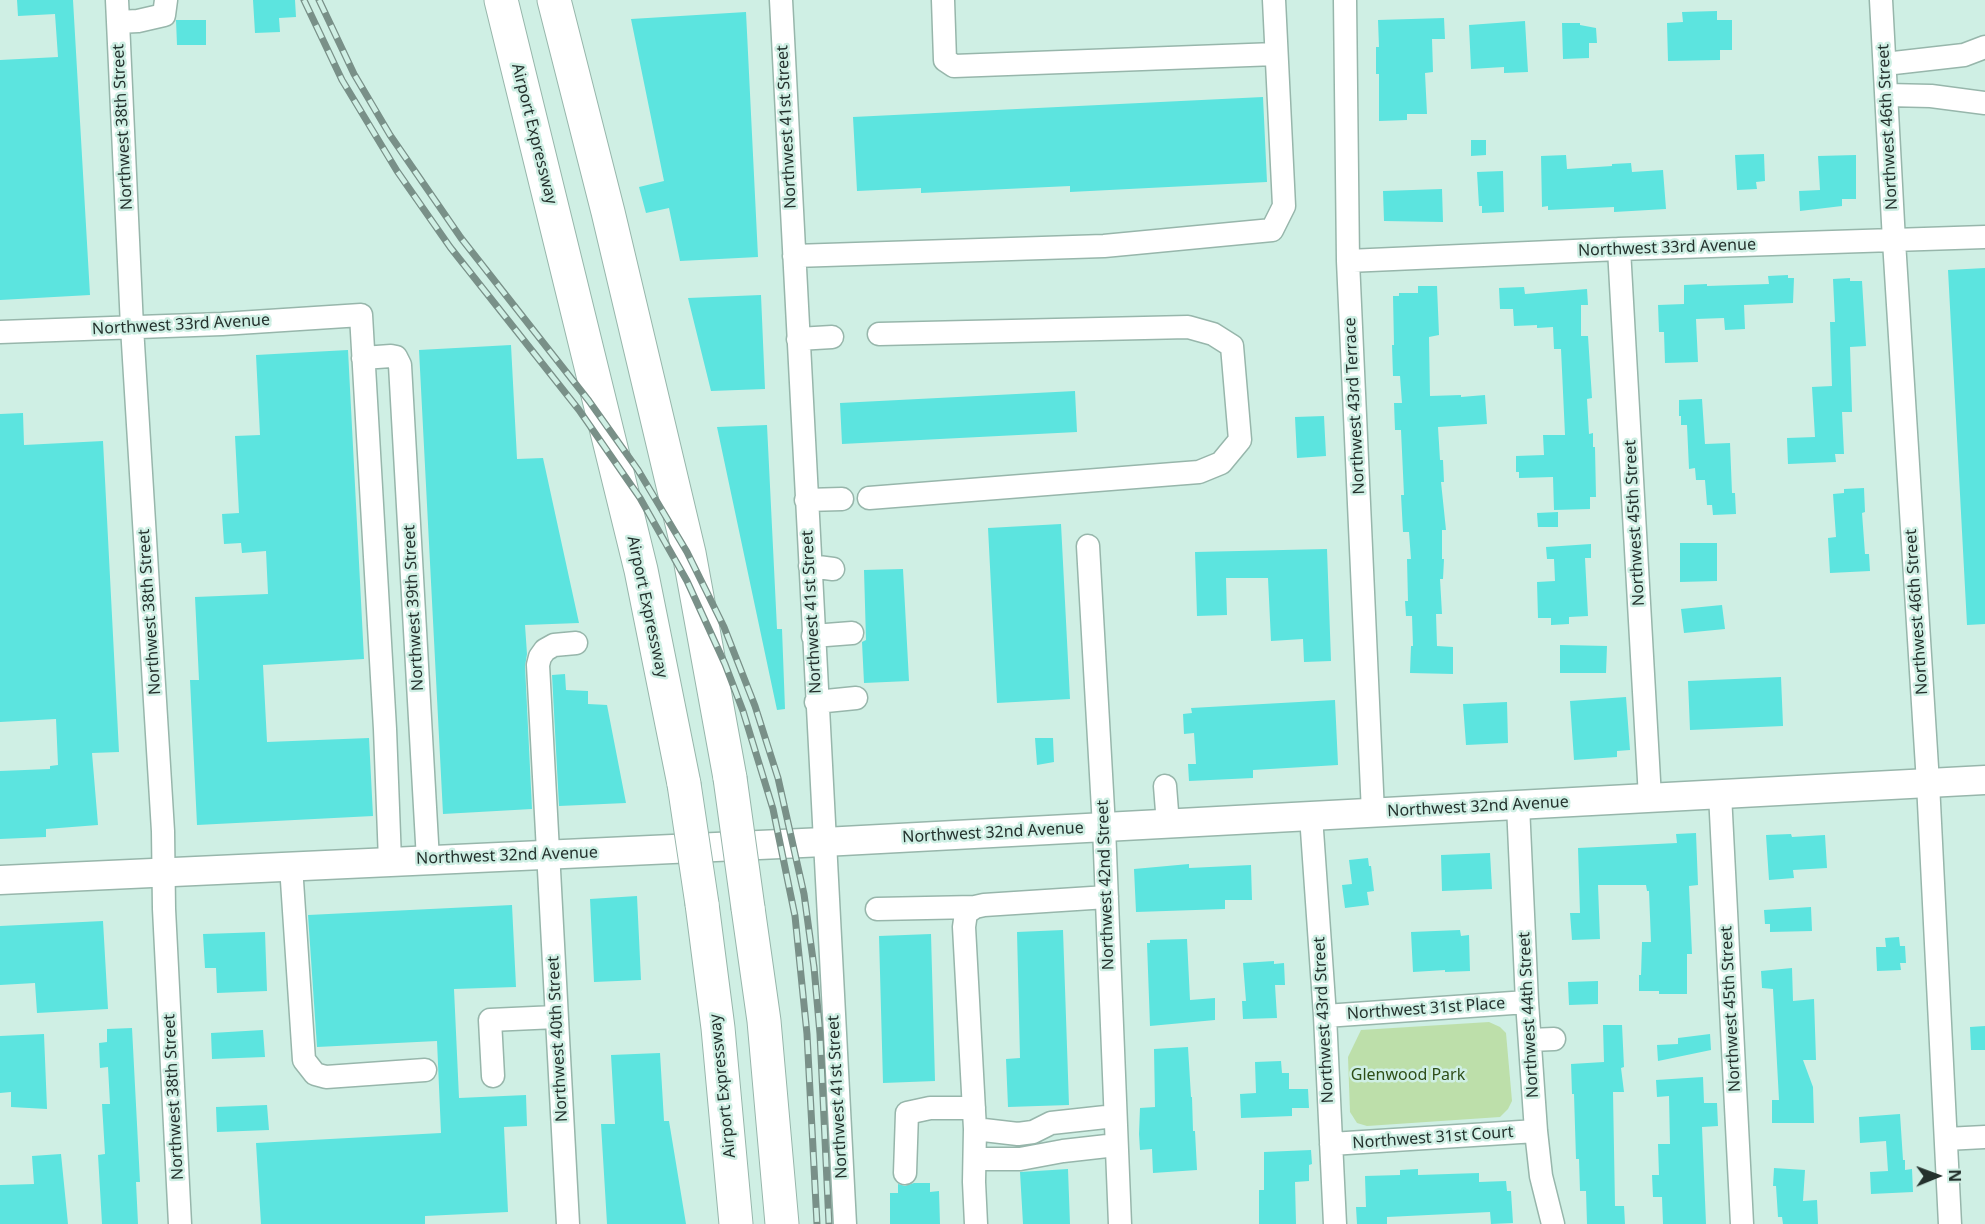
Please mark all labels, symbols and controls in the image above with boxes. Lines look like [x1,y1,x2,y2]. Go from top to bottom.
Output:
street label: Northwest 38th Street [109,44,137,210]
street label: Northwest 46th Street [1874,44,1902,210]
street label: Northwest 41st Street [773,45,801,209]
street label: Airport Expressway [507,62,561,206]
street label: Northwest 33rd Avenue [1578,235,1756,261]
street label: Northwest 33rd Avenue [92,311,270,339]
street label: Northwest 43rd Terrace [1341,317,1369,495]
street label: Northwest 45th Street [1621,440,1649,606]
street label: Northwest 39th Street [400,525,428,691]
street label: Northwest 38th Street [135,528,165,696]
street label: Northwest 46th Street [1902,528,1932,696]
street label: Northwest 41st Street [798,530,826,694]
street label: Airport Expressway [623,534,671,680]
street label: Northwest 32nd Avenue [1387,793,1569,821]
street label: Northwest 42nd Street [1093,800,1119,970]
street label: Northwest 32nd Avenue [902,819,1084,847]
street label: Northwest 32nd Avenue [416,843,598,869]
street label: Northwest 45th Street [1717,926,1745,1092]
street label: Northwest 44th Street [1515,932,1543,1098]
street label: Northwest 43rd Street [1310,936,1338,1104]
street label: Northwest 40th Street [544,956,572,1122]
street label: Northwest 31st Place [1346,994,1506,1024]
street label: Airport Expressway [706,1013,740,1159]
street label: Northwest 38th Street [160,1014,188,1180]
street label: Northwest 41st Street [824,1015,852,1179]
park label: Glenwood Park [1351,1065,1465,1085]
street label: Northwest 31st Court [1352,1123,1514,1153]
north arrow [1907,1146,1967,1206]
text: N [1944,1169,1966,1182]

